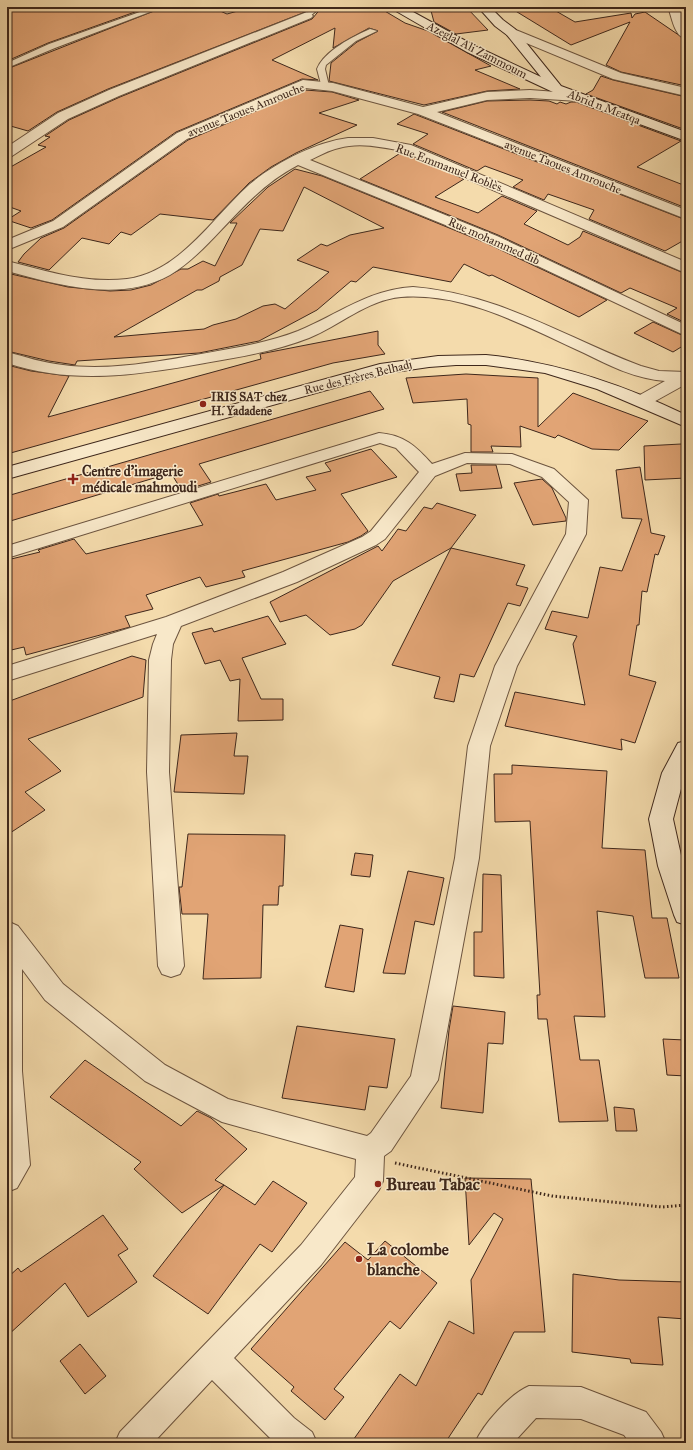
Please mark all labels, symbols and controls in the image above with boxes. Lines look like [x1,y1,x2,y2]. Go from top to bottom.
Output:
street label: Azeglal Ali Zammoum [423,18,530,82]
street label: avenue Taoues Amrouche [185,80,307,140]
street label: Abrid n Mɛatqa [564,86,643,129]
street label: avenue Taoues Amrouche [502,137,624,197]
street label: Rue Emmanuel Roblès. [394,141,506,195]
street label: Rue mohammed dib [446,214,542,268]
street label: Rue des Frères Belhadj [303,357,413,397]
place label: IRIS SAT chez H. Yadadene [211,390,287,418]
marker: IRIS SAT chez H. Yadadene [198,399,208,409]
place label: Centre d'imagerie médicale mahmoudi [81,463,198,496]
marker: Centre d'imagerie médicale mahmoudi [67,473,79,485]
place label: Bureau Tabac [386,1174,480,1195]
marker: Bureau Tabac [373,1179,383,1189]
place label: La colombe blanche [366,1239,449,1280]
marker: La colombe blanche [354,1254,364,1264]

